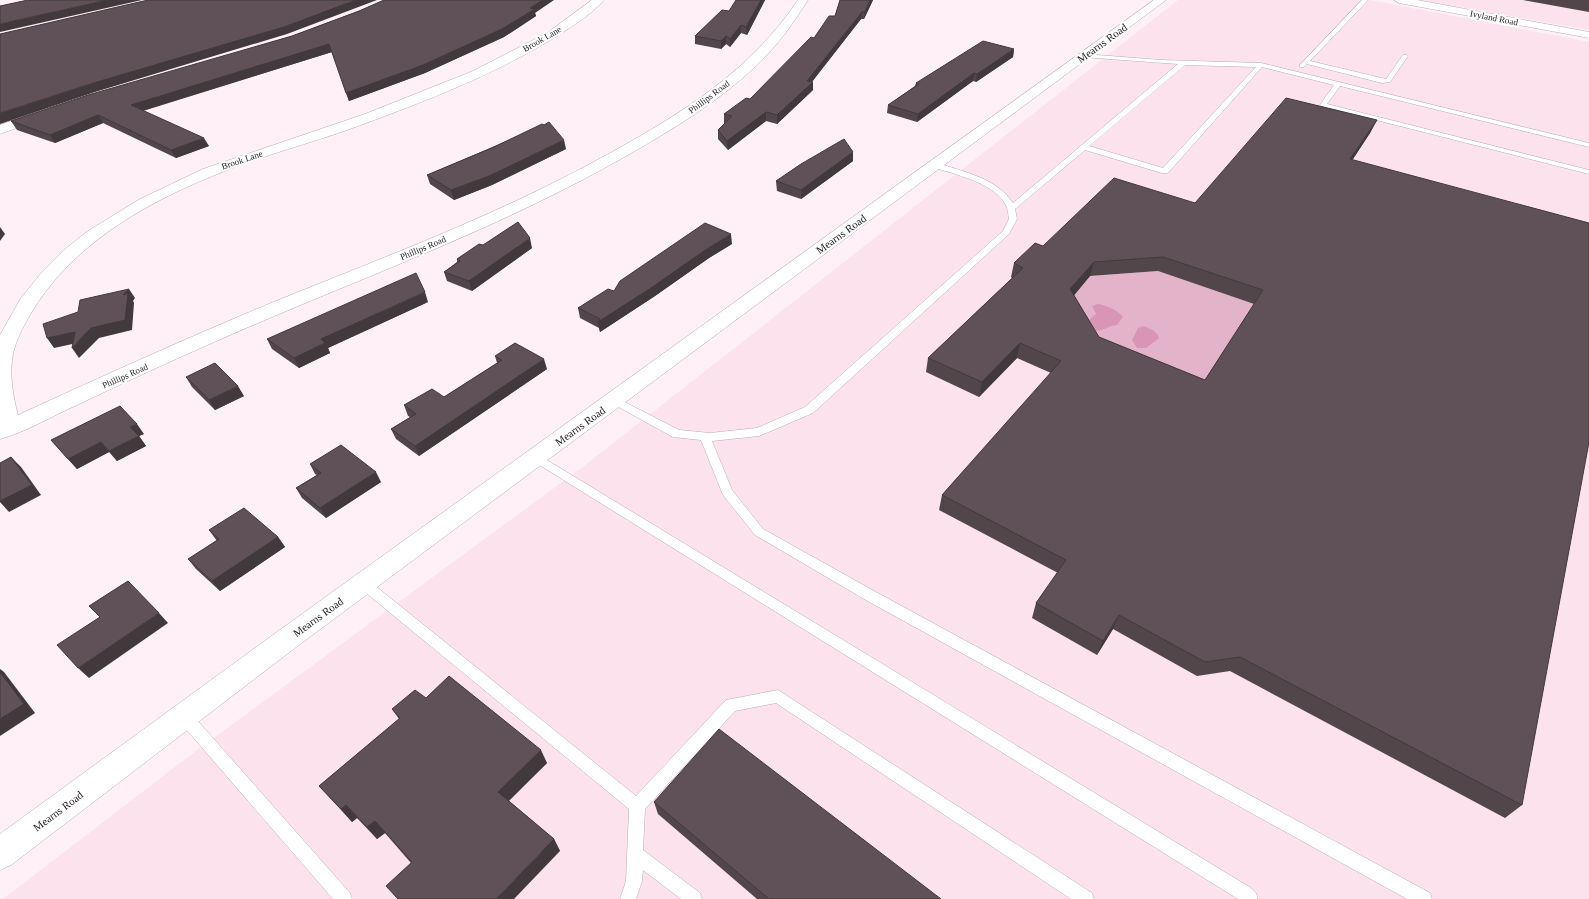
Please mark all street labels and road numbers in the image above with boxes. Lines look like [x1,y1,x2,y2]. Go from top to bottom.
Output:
street label: Ivyland Road [1469,8,1519,28]
street label: Mearns Road [1075,21,1130,65]
street label: Brook Lane [521,24,563,54]
street label: Phillips Road [687,78,732,116]
street label: Brook Lane [220,148,264,172]
street label: Mearns Road [814,212,869,256]
street label: Phillips Road [399,234,448,262]
street label: Phillips Road [101,361,150,390]
street label: Mearns Road [553,404,608,448]
street label: Mearns Road [291,595,346,639]
street label: Mearns Road [31,788,86,834]

